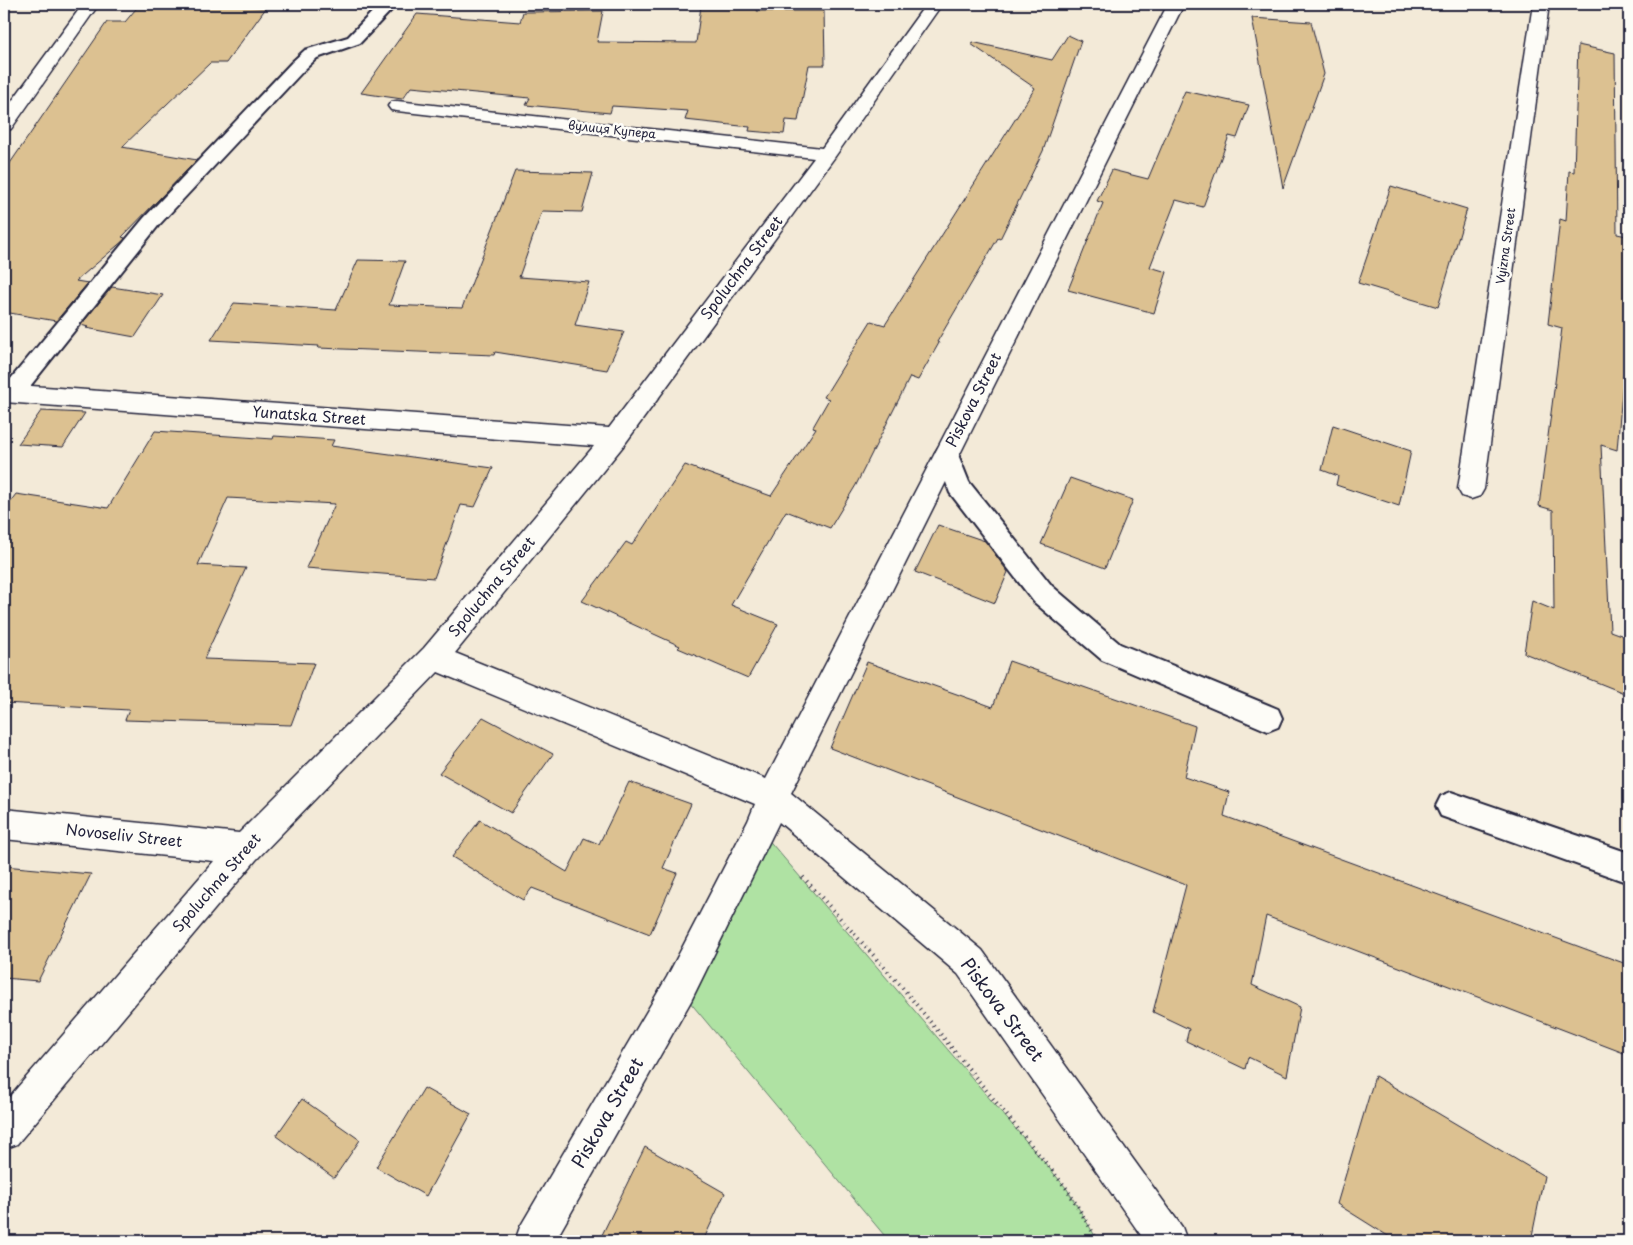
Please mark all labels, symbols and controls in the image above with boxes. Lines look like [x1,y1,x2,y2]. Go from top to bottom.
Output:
street label: вулиця Купера [567,115,657,143]
street label: Vyizna Street [1491,206,1519,285]
street label: Spoluchna Street [694,210,788,324]
street label: Piskova Street [939,348,1006,451]
street label: Yunatska Street [252,399,367,430]
street label: Spoluchna Street [442,531,540,641]
street label: Novoseliv Street [65,817,183,852]
street label: Spoluchna Street [166,827,265,937]
street label: Piskova Street [955,952,1051,1067]
street label: Piskova Street [564,1052,649,1173]

